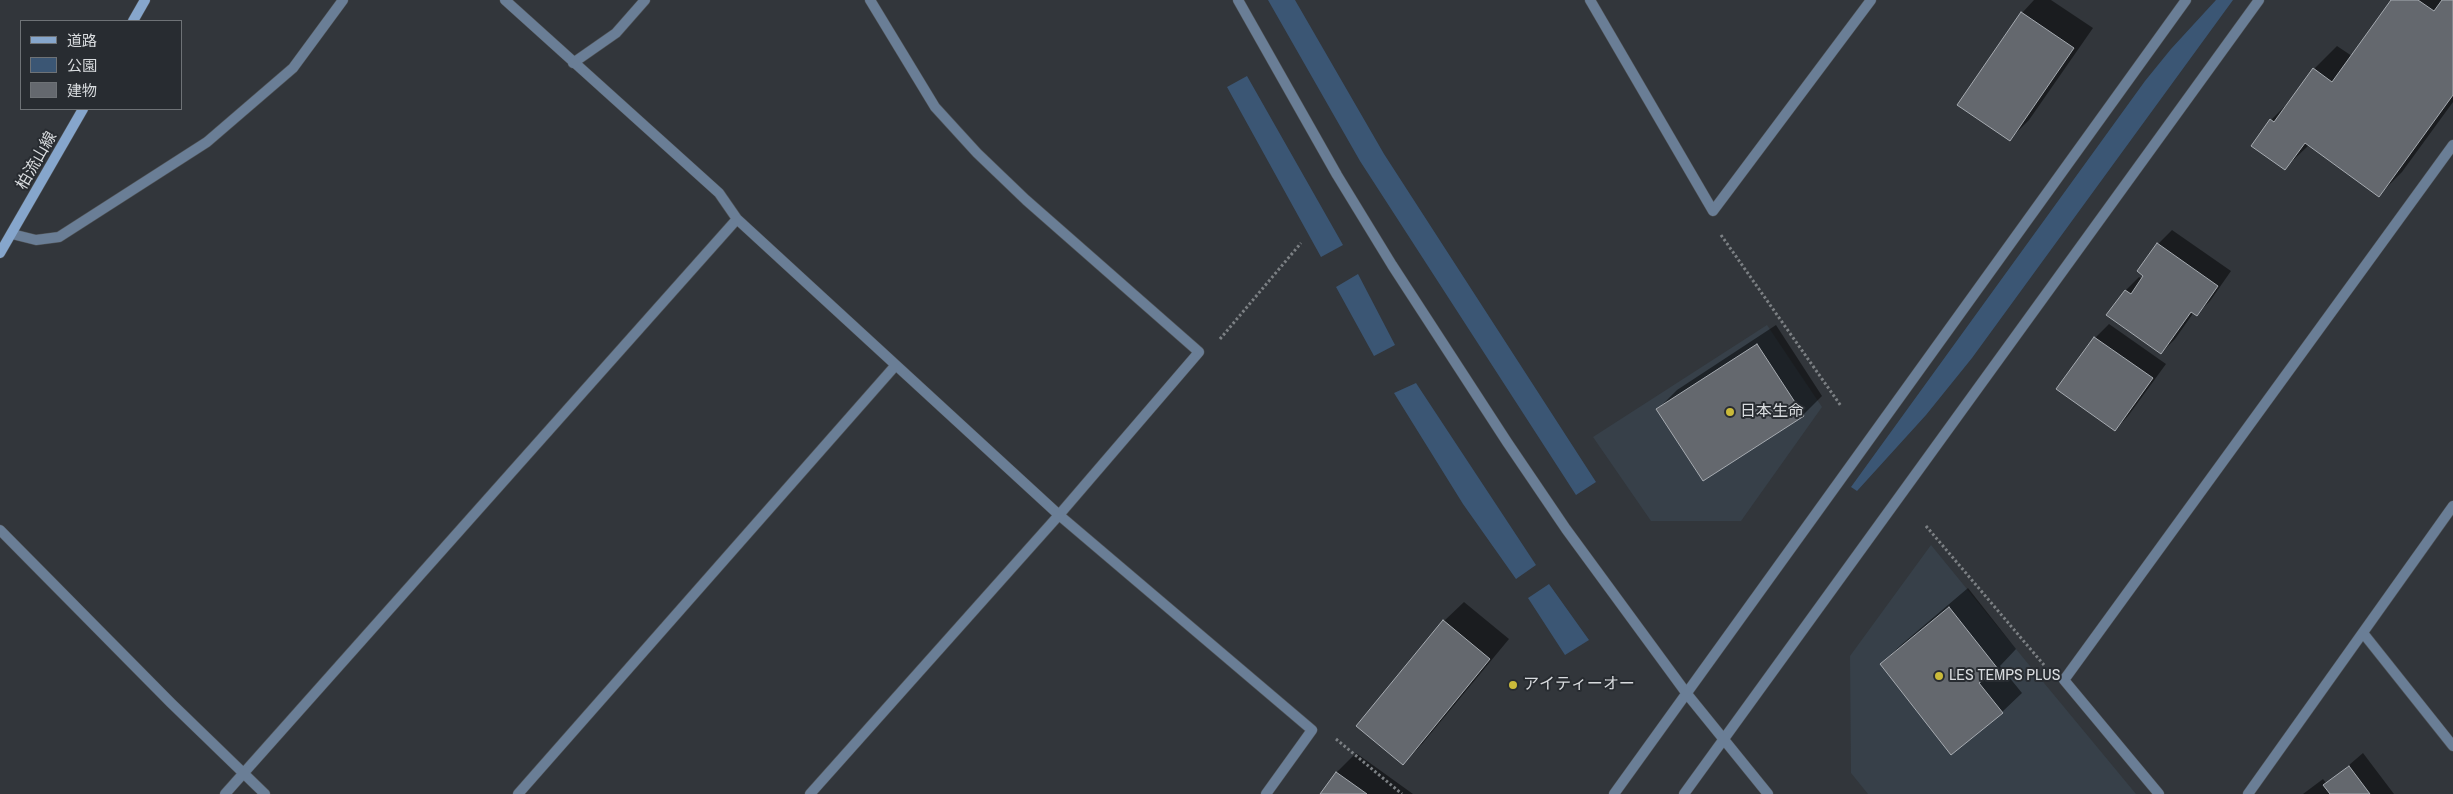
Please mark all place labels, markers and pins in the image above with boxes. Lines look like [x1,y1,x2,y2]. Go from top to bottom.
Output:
place label: 日本生命 [1740,402,1804,422]
marker: 日本生命 [1724,406,1736,418]
place label: LES TEMPS PLUS [1949,666,2061,686]
marker: LES TEMPS PLUS [1933,670,1945,682]
place label: アイティーオー [1523,675,1635,695]
marker: アイティーオー [1507,679,1519,691]

